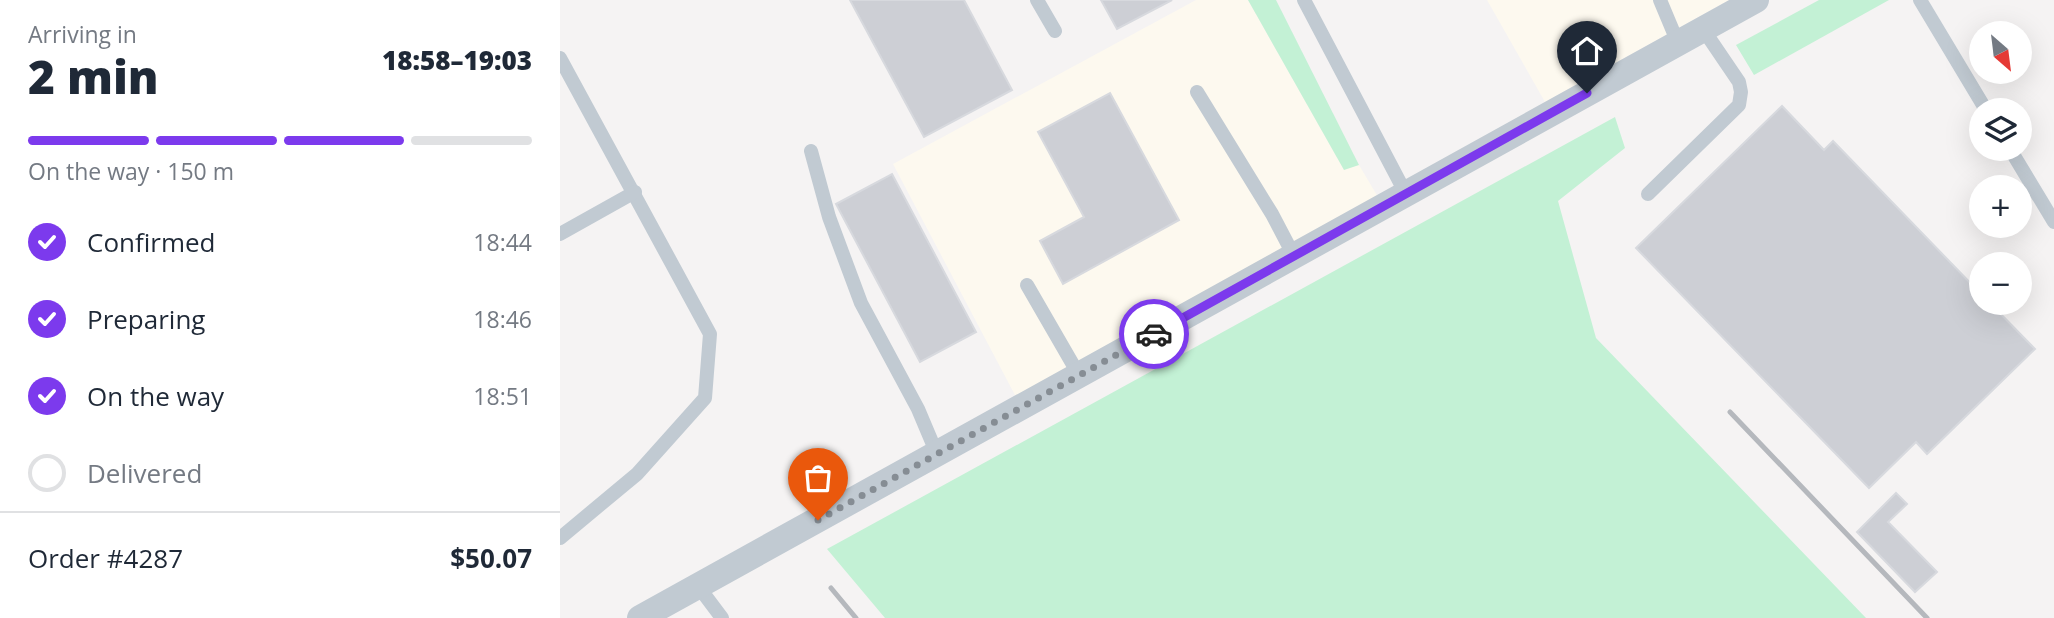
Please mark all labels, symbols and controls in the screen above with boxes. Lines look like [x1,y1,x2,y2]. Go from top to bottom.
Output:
text: Arriving in [28,18,137,50]
pin [1557,21,1617,93]
north arrow [1969,21,2032,84]
map controls [1969,21,2032,315]
icon: home [1568,32,1606,70]
text: 18:58–19:03 [382,42,532,78]
text: 2 min [28,45,159,107]
button: layers [1969,98,2032,161]
text: On the way · 150 m [28,155,234,187]
button: + [1969,175,2032,238]
icon: check [28,223,66,261]
text: Confirmed [87,224,215,260]
text: 18:44 [473,226,532,258]
button: − [1969,252,2032,315]
courier [1119,299,1189,369]
icon: check [28,300,66,338]
text: Preparing [87,301,205,337]
text: 18:46 [473,303,532,335]
icon: car [1135,315,1173,353]
icon: check [28,377,66,415]
text: On the way [87,378,224,414]
text: 18:51 [473,380,532,412]
pin [788,448,848,520]
text: Delivered [87,455,202,491]
icon: bag [799,459,837,497]
text: Order #4287 [28,540,183,576]
text: $50.07 [450,540,532,576]

